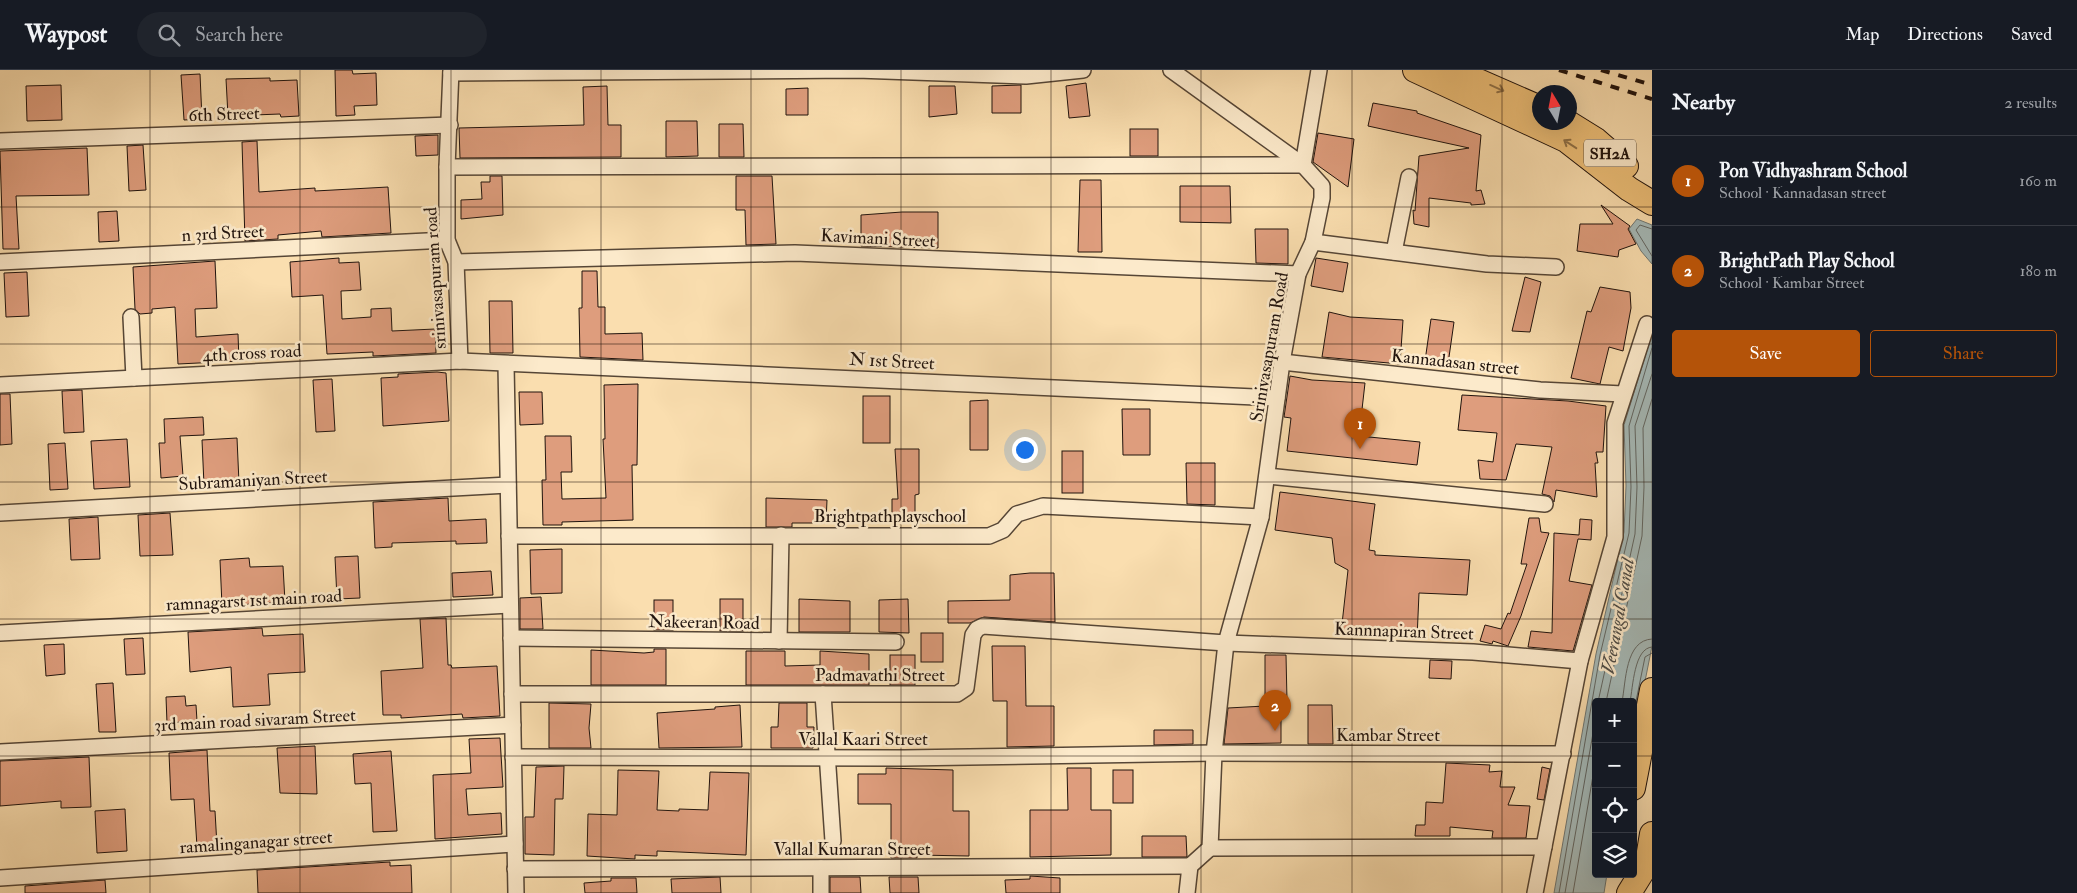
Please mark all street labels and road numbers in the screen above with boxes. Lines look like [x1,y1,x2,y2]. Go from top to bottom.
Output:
street label: 6th Street [188,102,260,127]
road number: SH2A [1584,140,1636,166]
street label: srinivasapuram road [419,206,452,350]
street label: n 3rd Street [181,220,265,247]
street label: Kavimani Street [820,224,936,253]
street label: Srinivasapuram Road [1245,270,1294,424]
street label: 4th cross road [202,339,302,368]
street label: Kannadasan street [1390,344,1520,381]
street label: N 1st Street [849,348,935,375]
street label: Subramaniyan Street [178,465,328,496]
street label: Brightpathplayschool [814,505,967,528]
street label: ramnagarst 1st main road [165,584,343,617]
street label: Nakeeran Road [648,610,760,635]
street label: Kannnapiran Street [1334,618,1474,645]
street label: Padmavathi Street [815,664,945,687]
street label: 3rd main road sivaram Street [154,704,357,737]
street label: Kambar Street [1336,724,1440,747]
street label: Vallal Kaari Street [798,728,928,751]
street label: ramalinganagar street [179,826,334,859]
street label: Vallal Kumaran Street [773,838,931,861]

